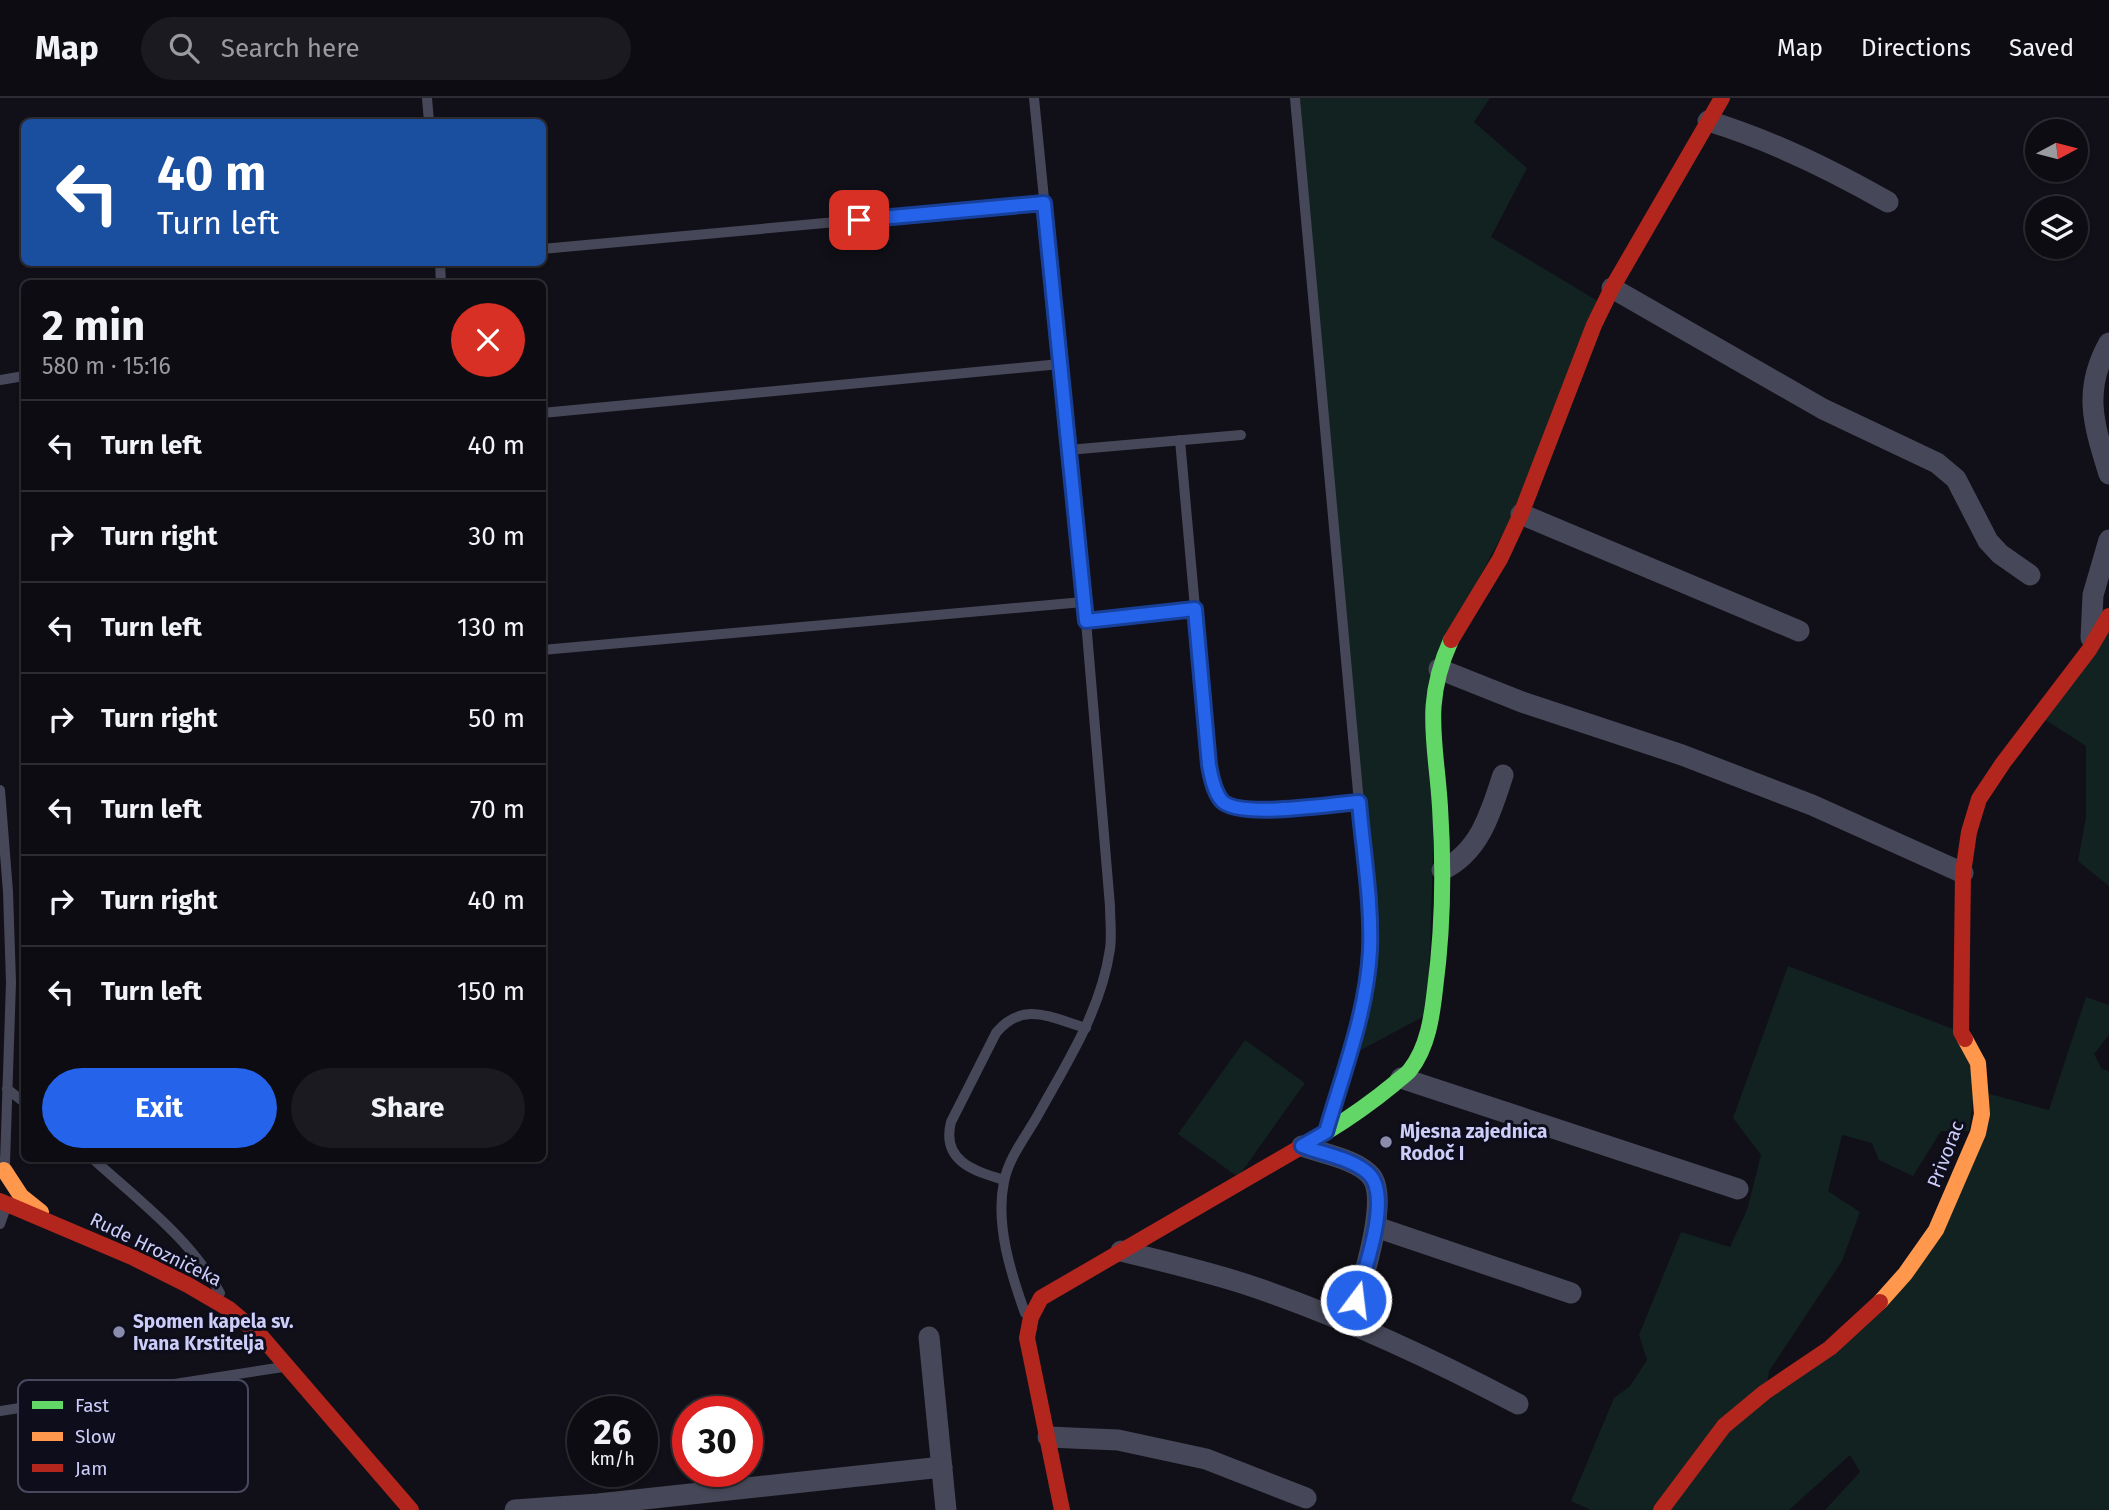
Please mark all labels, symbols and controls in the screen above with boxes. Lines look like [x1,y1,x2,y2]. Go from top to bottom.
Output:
search box [141,17,631,80]
text: Map [35,28,99,68]
icon: search [165,29,203,67]
text: Search here [221,33,360,64]
text: Map [1777,34,1823,62]
text: Directions [1861,34,1971,62]
text: Saved [2009,34,2074,62]
north arrow [2025,119,2088,182]
map controls [2025,119,2088,259]
text: 40 m [157,144,266,203]
icon: left [42,147,133,238]
pin [829,190,889,250]
button: layers [2025,196,2088,259]
icon: arrive [840,201,878,239]
text: Turn left [157,204,279,242]
text: 2 min [42,301,145,351]
button: close [451,303,525,377]
text: 580 m · 15:16 [42,352,171,380]
icon: left [42,427,80,465]
text: Turn left [101,430,202,461]
text: 40 m [467,430,525,461]
icon: right [42,518,80,556]
text: Turn right [101,521,218,552]
text: 30 m [468,521,525,552]
icon: left [42,609,80,647]
text: Turn left [101,612,202,643]
text: 130 m [457,612,525,643]
icon: right [42,700,80,738]
text: Turn right [101,703,218,734]
text: 50 m [468,703,525,734]
icon: left [42,791,80,829]
text: Turn left [101,794,202,825]
text: 70 m [470,794,525,825]
icon: right [42,882,80,920]
text: Turn right [101,885,218,916]
text: 40 m [467,885,525,916]
icon: left [42,973,80,1011]
text: Turn left [101,976,202,1007]
text: 150 m [457,976,525,1007]
button: Exit [42,1068,277,1148]
button: Share [291,1068,525,1148]
street label: Privorac [1922,1117,1969,1191]
place label: Mjesna zajednica Rodoč I [1400,1120,1547,1165]
marker: Mjesna zajednica Rodoč I [1378,1134,1394,1150]
street label: Rude Hrozničeka [86,1208,225,1291]
position arrow [1319,1263,1393,1337]
place label: Spomen kapela sv. Ivana Krstitelja [133,1310,294,1355]
marker: Spomen kapela sv. Ivana Krstitelja [111,1324,127,1340]
legend [18,1380,248,1492]
text: Fast [75,1394,109,1417]
speed limit sign: 30 [672,1396,763,1487]
text: 26 [594,1411,631,1453]
text: Slow [75,1425,116,1448]
text: km/h [590,1448,635,1470]
text: Jam [75,1457,107,1480]

